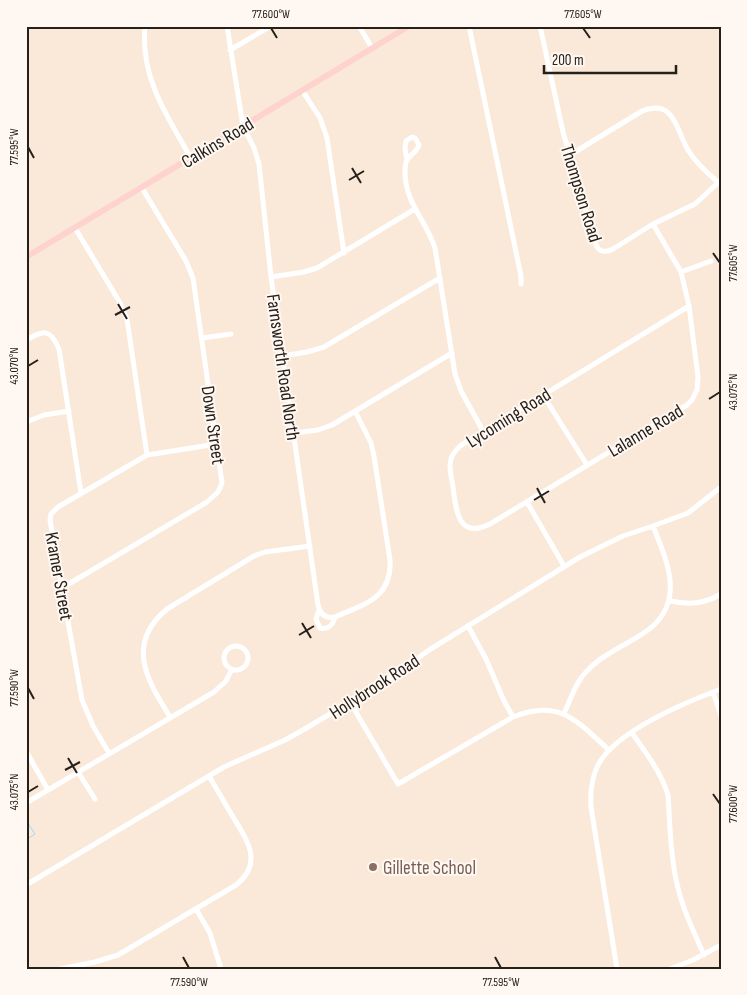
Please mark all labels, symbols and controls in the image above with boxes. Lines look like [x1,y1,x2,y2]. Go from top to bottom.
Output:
text: 77.600°W [252,7,290,22]
text: 77.605°W [564,7,602,22]
scale bar [544,42,677,74]
text: 200 m [552,51,584,70]
street label: Calkins Road [177,113,258,174]
text: 77.595°W [7,128,22,166]
street label: Thompson Road [555,142,606,245]
text: 77.605°W [726,244,741,282]
street label: Farnsworth Road North [261,293,304,442]
text: 43.070°N [7,347,22,385]
text: 43.075°N [726,374,741,410]
street label: Lycoming Road [462,383,555,453]
street label: Down Street [196,384,229,466]
street label: Lalanne Road [604,400,688,463]
street label: Kramer Street [39,530,78,622]
street label: Hollybrook Road [325,650,424,725]
text: 77.590°W [7,669,22,707]
text: 43.075°N [7,774,22,810]
text: 77.600°W [726,785,741,823]
place label: Gillette School [383,857,476,880]
marker: Gillette School [367,861,379,873]
text: 77.590°W [170,975,208,990]
text: 77.595°W [482,975,520,990]

